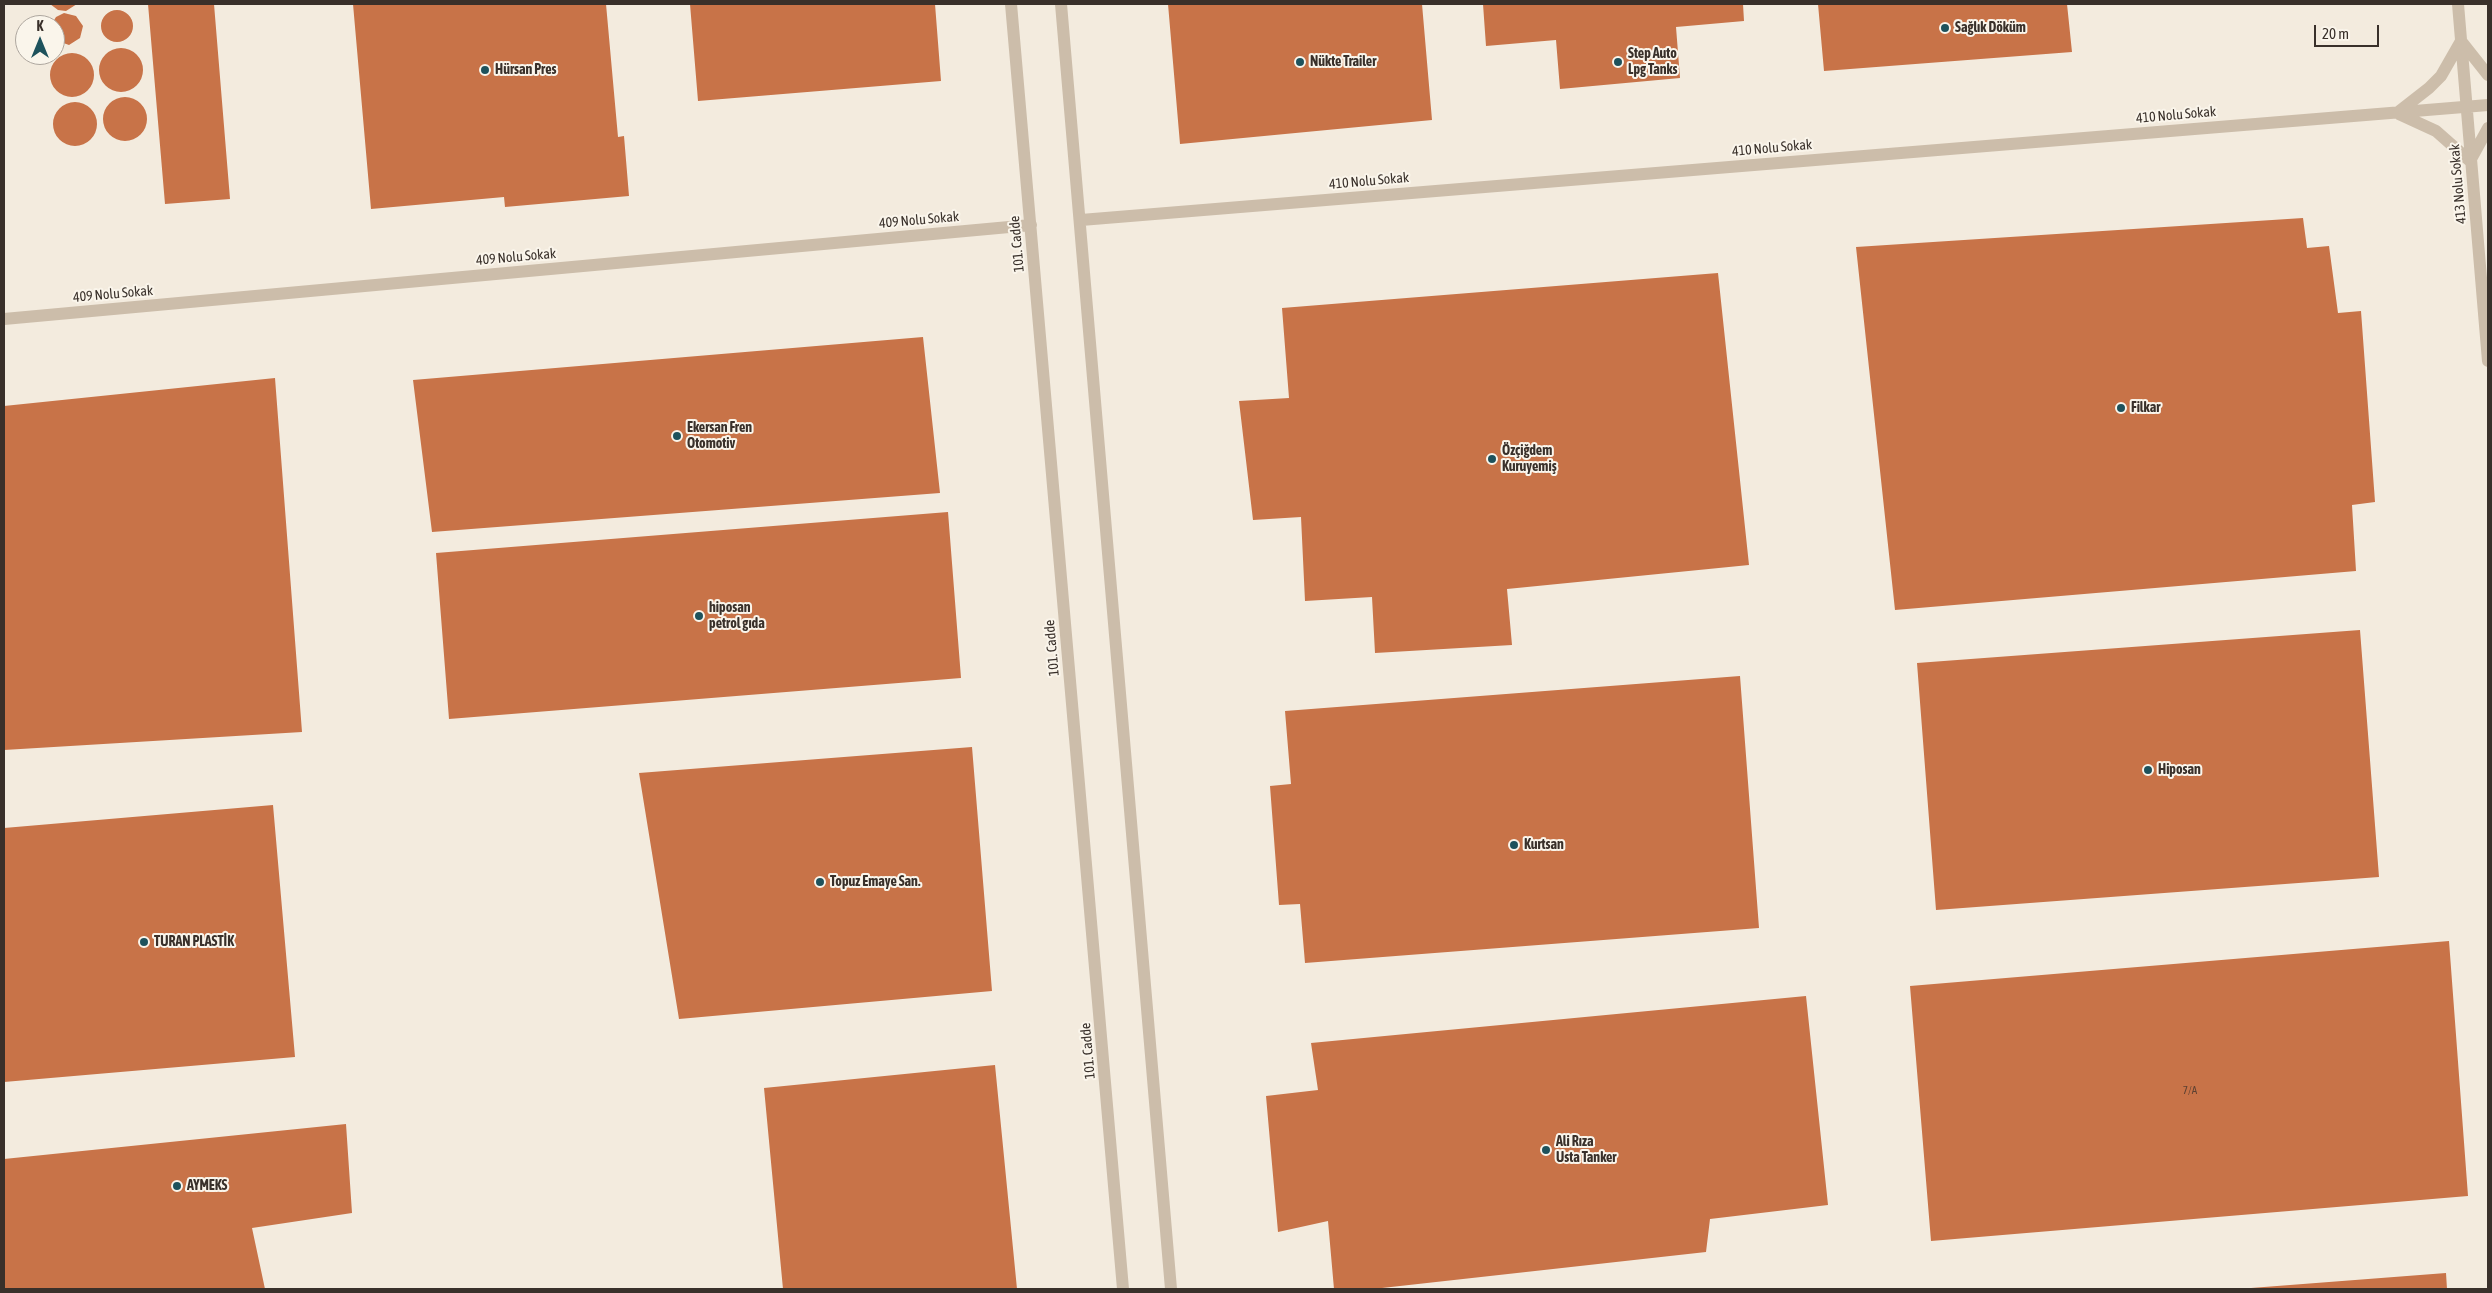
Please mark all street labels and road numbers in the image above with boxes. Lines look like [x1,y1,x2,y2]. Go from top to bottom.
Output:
street label: 410 Nolu Sokak [2135,103,2217,127]
street label: 410 Nolu Sokak [1731,136,1813,160]
street label: 413 Nolu Sokak [2446,143,2470,225]
street label: 410 Nolu Sokak [1328,169,1410,193]
street label: 409 Nolu Sokak [878,208,960,232]
street label: 101. Cadde [1006,215,1028,273]
street label: 409 Nolu Sokak [475,245,557,269]
street label: 409 Nolu Sokak [72,282,154,306]
street label: 101. Cadde [1041,619,1063,677]
street label: 101. Cadde [1077,1022,1099,1080]

